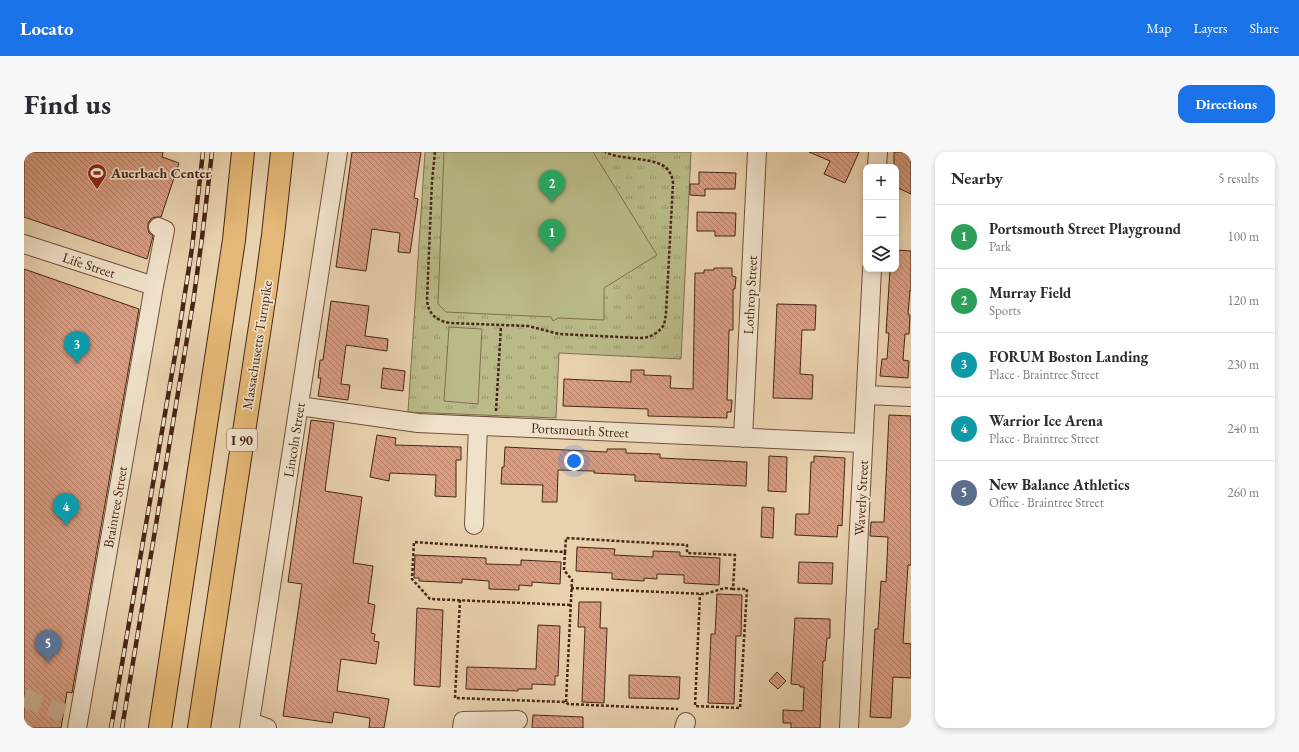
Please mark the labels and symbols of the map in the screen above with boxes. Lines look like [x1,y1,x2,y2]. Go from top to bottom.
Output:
sports icon: Auerbach Center [86,162,108,190]
place label: Auerbach Center [110,164,211,182]
pin: 2 [539,170,565,203]
pin: 1 [539,219,565,252]
street label: Life Street [60,248,118,282]
street label: Lothrop Street [739,254,761,335]
street label: Massachusetts Turnpike [238,279,276,411]
pin: 3 [64,331,90,364]
street label: Lincoln Street [279,401,309,479]
street label: Portsmouth Street [531,418,630,442]
road number: I 90 [227,429,257,451]
your location [564,451,584,471]
street label: Waverly Street [850,459,872,536]
street label: Braintree Street [99,464,131,549]
pin: 4 [53,493,79,526]
pin: 5 [35,630,61,663]

